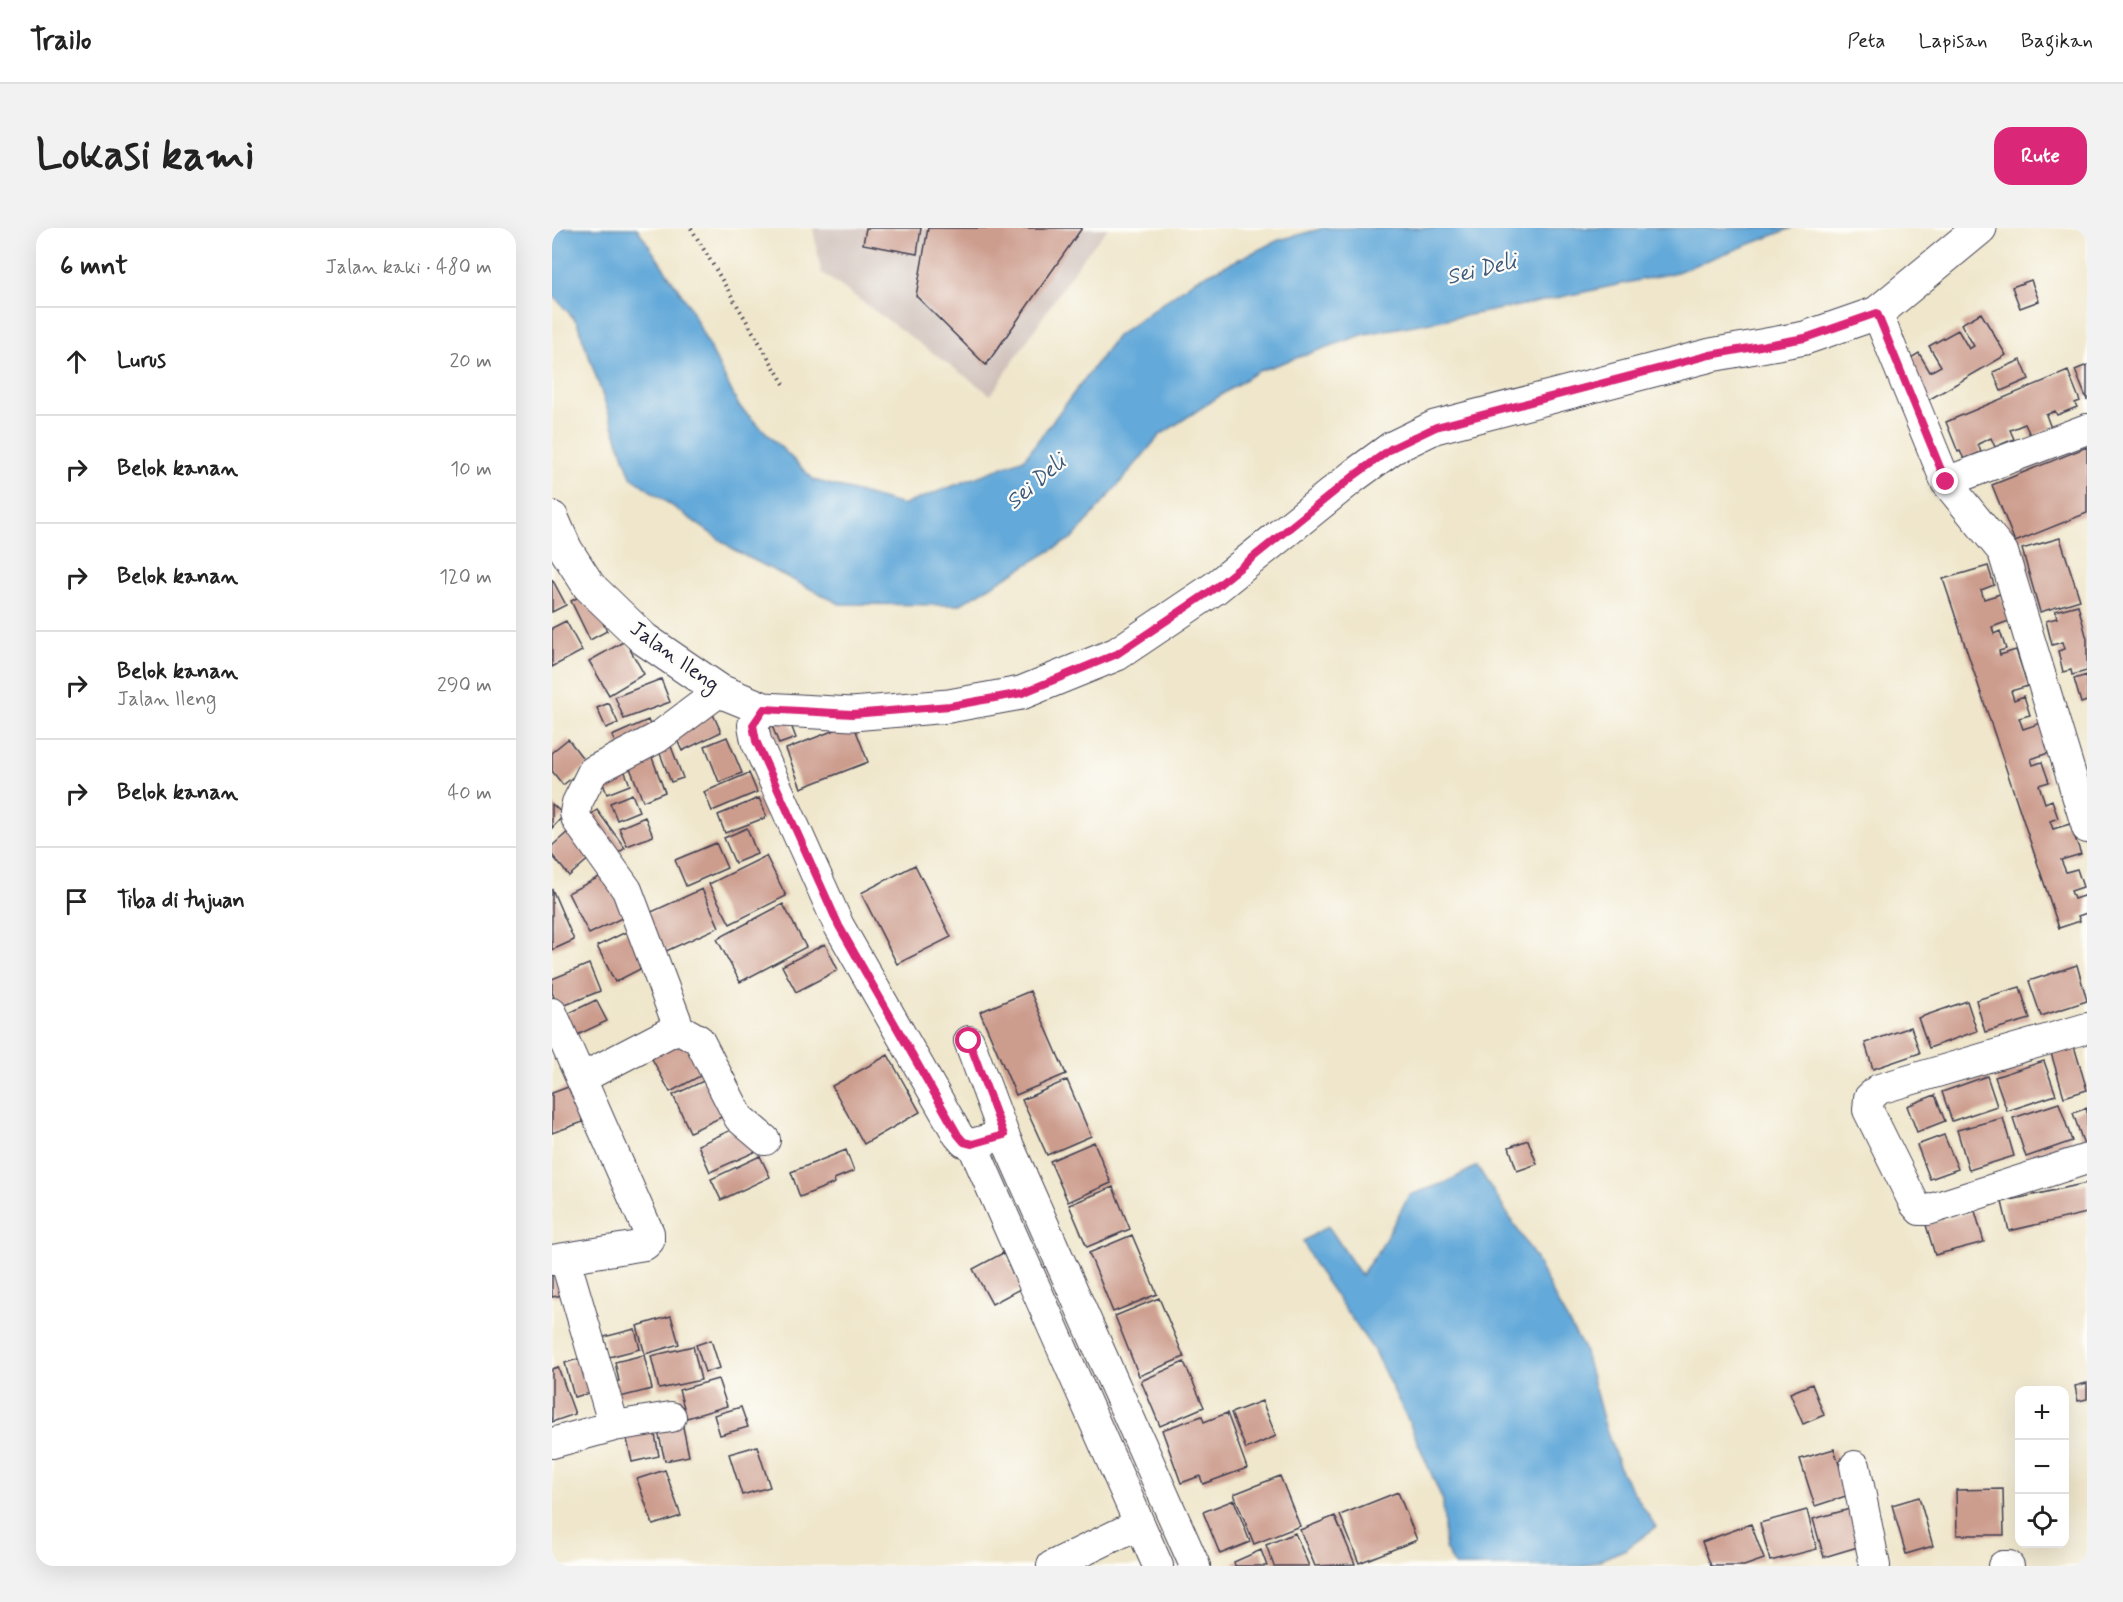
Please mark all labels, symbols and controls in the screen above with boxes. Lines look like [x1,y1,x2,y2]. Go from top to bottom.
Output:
text: Trailo [30,23,91,60]
text: Peta [1847,27,1886,55]
text: Lapisan [1919,27,1988,55]
text: Bagikan [2021,27,2093,55]
button: Rute [1994,127,2087,185]
text: Lokasi kami [36,129,255,184]
water label: Sei Deli [1444,247,1522,292]
text: 6 mnt [60,250,128,284]
text: Jalan kaki · 480 m [325,254,492,281]
icon: ahead [60,345,93,378]
text: Lurus [117,347,166,375]
text: 20 m [449,348,492,375]
water label: Sei Deli [1000,447,1075,516]
icon: right [60,453,93,486]
text: Belok kanan [117,455,238,483]
text: 10 m [450,456,492,483]
route end [1932,468,1958,494]
icon: right [60,561,93,594]
text: Belok kanan [117,563,238,591]
text: 120 m [439,564,492,591]
street label: Jalan Ileng [623,615,725,700]
text: Belok kanan [117,658,238,686]
icon: right [60,669,93,702]
text: 290 m [437,672,492,699]
text: Jalan Ileng [117,686,216,713]
icon: right [60,777,93,810]
text: Belok kanan [117,779,238,807]
text: 40 m [448,780,492,807]
icon: arrive [60,885,93,918]
text: Tiba di tujuan [117,887,245,915]
route start [955,1027,981,1053]
map controls [2015,1386,2069,1548]
button: + [2015,1386,2069,1440]
button: − [2015,1440,2069,1494]
button: locate [2015,1494,2069,1548]

